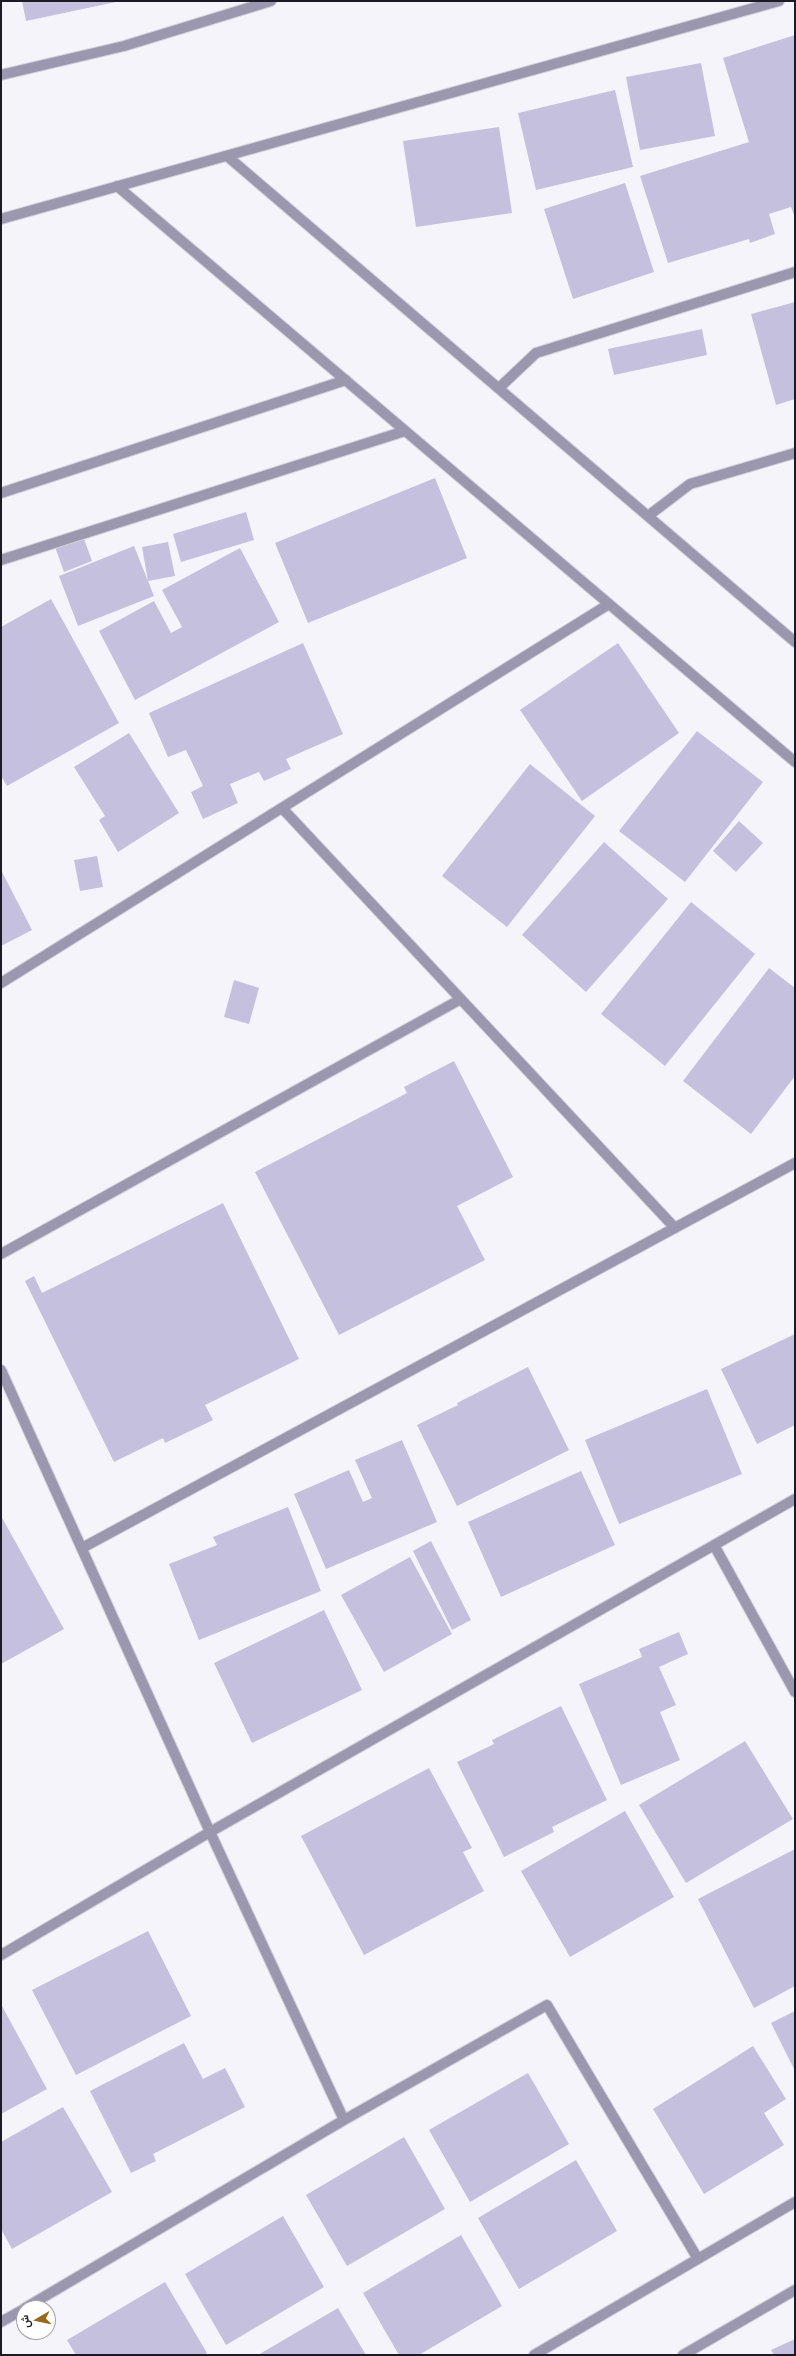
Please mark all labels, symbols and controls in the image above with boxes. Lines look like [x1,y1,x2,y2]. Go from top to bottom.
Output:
north arrow [16,2300,56,2340]
text: ش [16,2314,34,2330]

